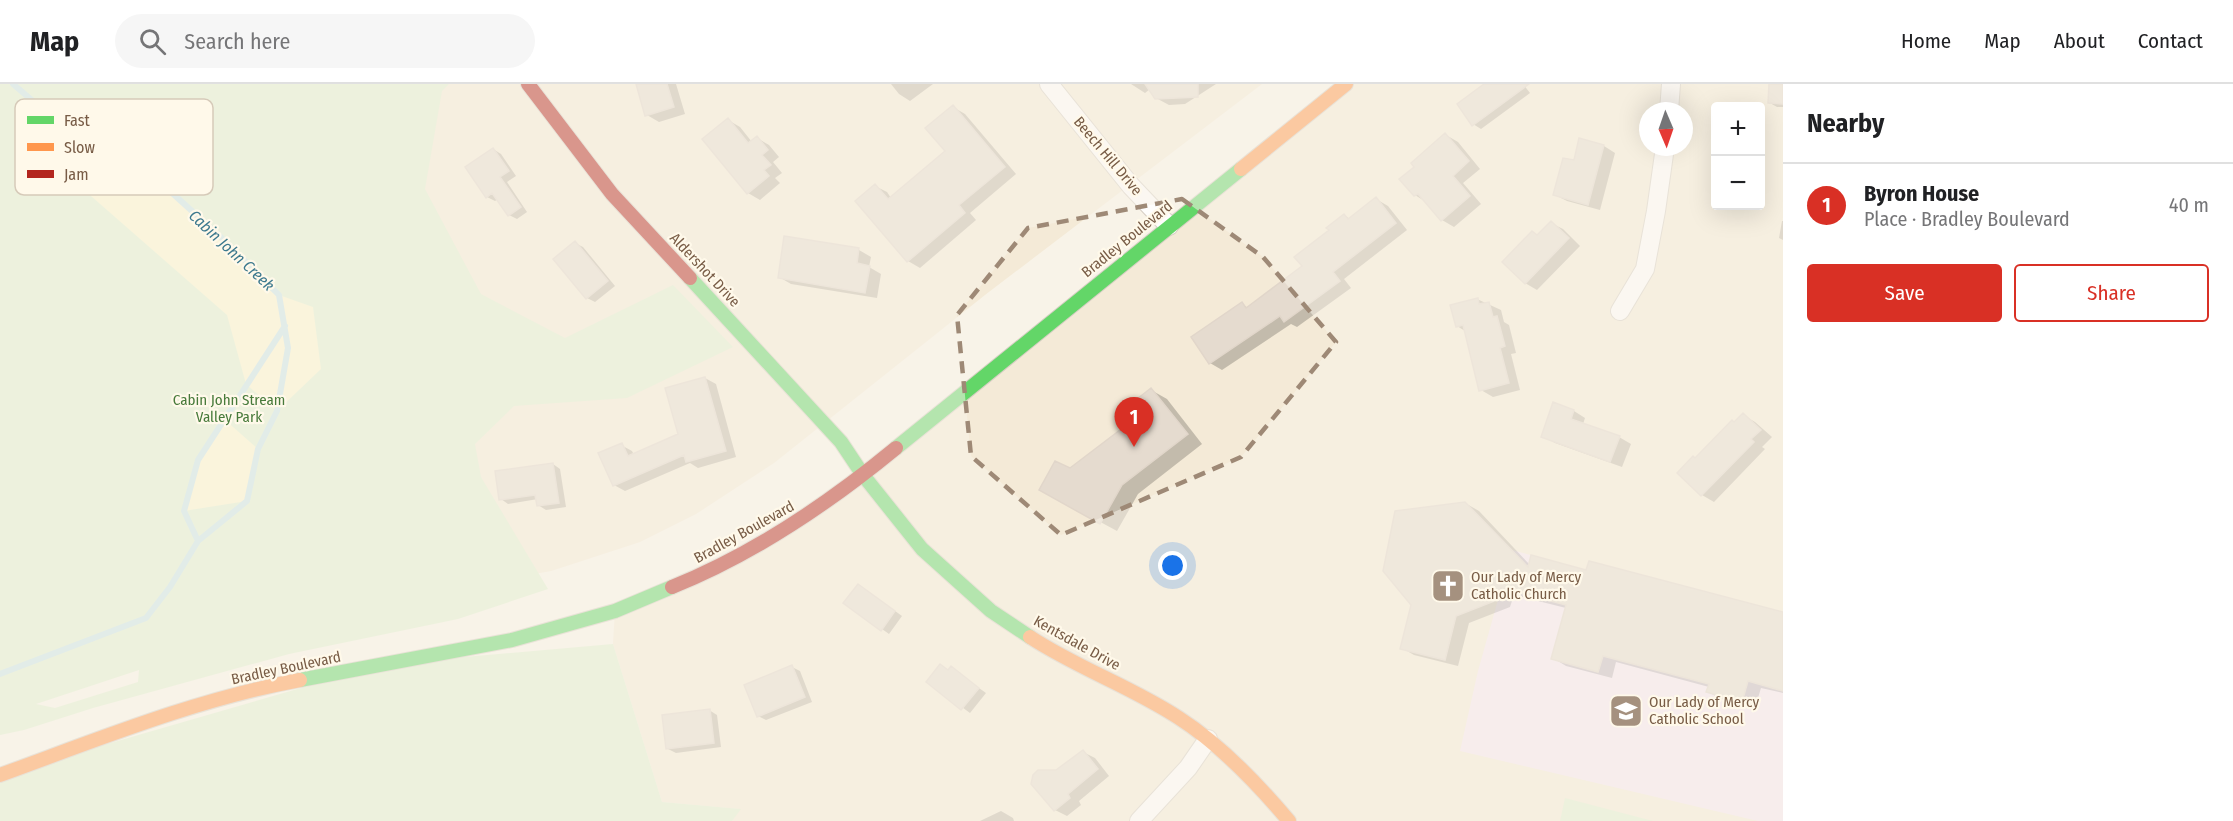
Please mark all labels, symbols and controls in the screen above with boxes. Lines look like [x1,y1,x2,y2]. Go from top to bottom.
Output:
search box [115,14,535,68]
text: Map [30,25,79,58]
icon: search [136,25,169,58]
text: Search here [184,28,290,55]
text: Home [1901,28,1951,54]
text: Map [1984,28,2021,54]
text: About [2054,28,2105,54]
text: Contact [2138,28,2203,54]
legend [15,99,213,195]
north arrow [1639,102,1693,156]
map controls [1711,102,1765,210]
button: + [1711,102,1765,156]
text: Nearby [1807,108,1884,139]
text: Fast [64,111,91,130]
street label: Beech Hill Drive [1070,113,1146,199]
text: Slow [64,138,95,157]
button: − [1711,156,1765,210]
text: Jam [64,165,89,184]
text: Byron House [1864,180,1979,207]
text: 1 [1822,193,1831,217]
text: 40 m [2169,193,2209,217]
street label: Bradley Boulevard [1078,197,1176,281]
water label: Cabin John Creek [185,206,278,295]
text: Place · Bradley Boulevard [1864,207,2070,231]
street label: Aldershot Drive [666,229,744,311]
button: Save [1807,264,2002,322]
button: Share [2014,264,2209,322]
park label: Cabin John Stream Valley Park [173,391,285,426]
pin: 1 [1114,398,1154,447]
street label: Bradley Boulevard [691,497,797,567]
your location [1158,551,1187,580]
church icon: Our Lady of Mercy Catholic Church [1430,568,1466,604]
place label: Our Lady of Mercy Catholic Church [1471,568,1581,603]
street label: Kentsdale Drive [1031,612,1123,674]
street label: Bradley Boulevard [230,648,342,688]
school or university icon: Our Lady of Mercy Catholic School [1608,693,1644,729]
place label: Our Lady of Mercy Catholic School [1649,693,1759,728]

